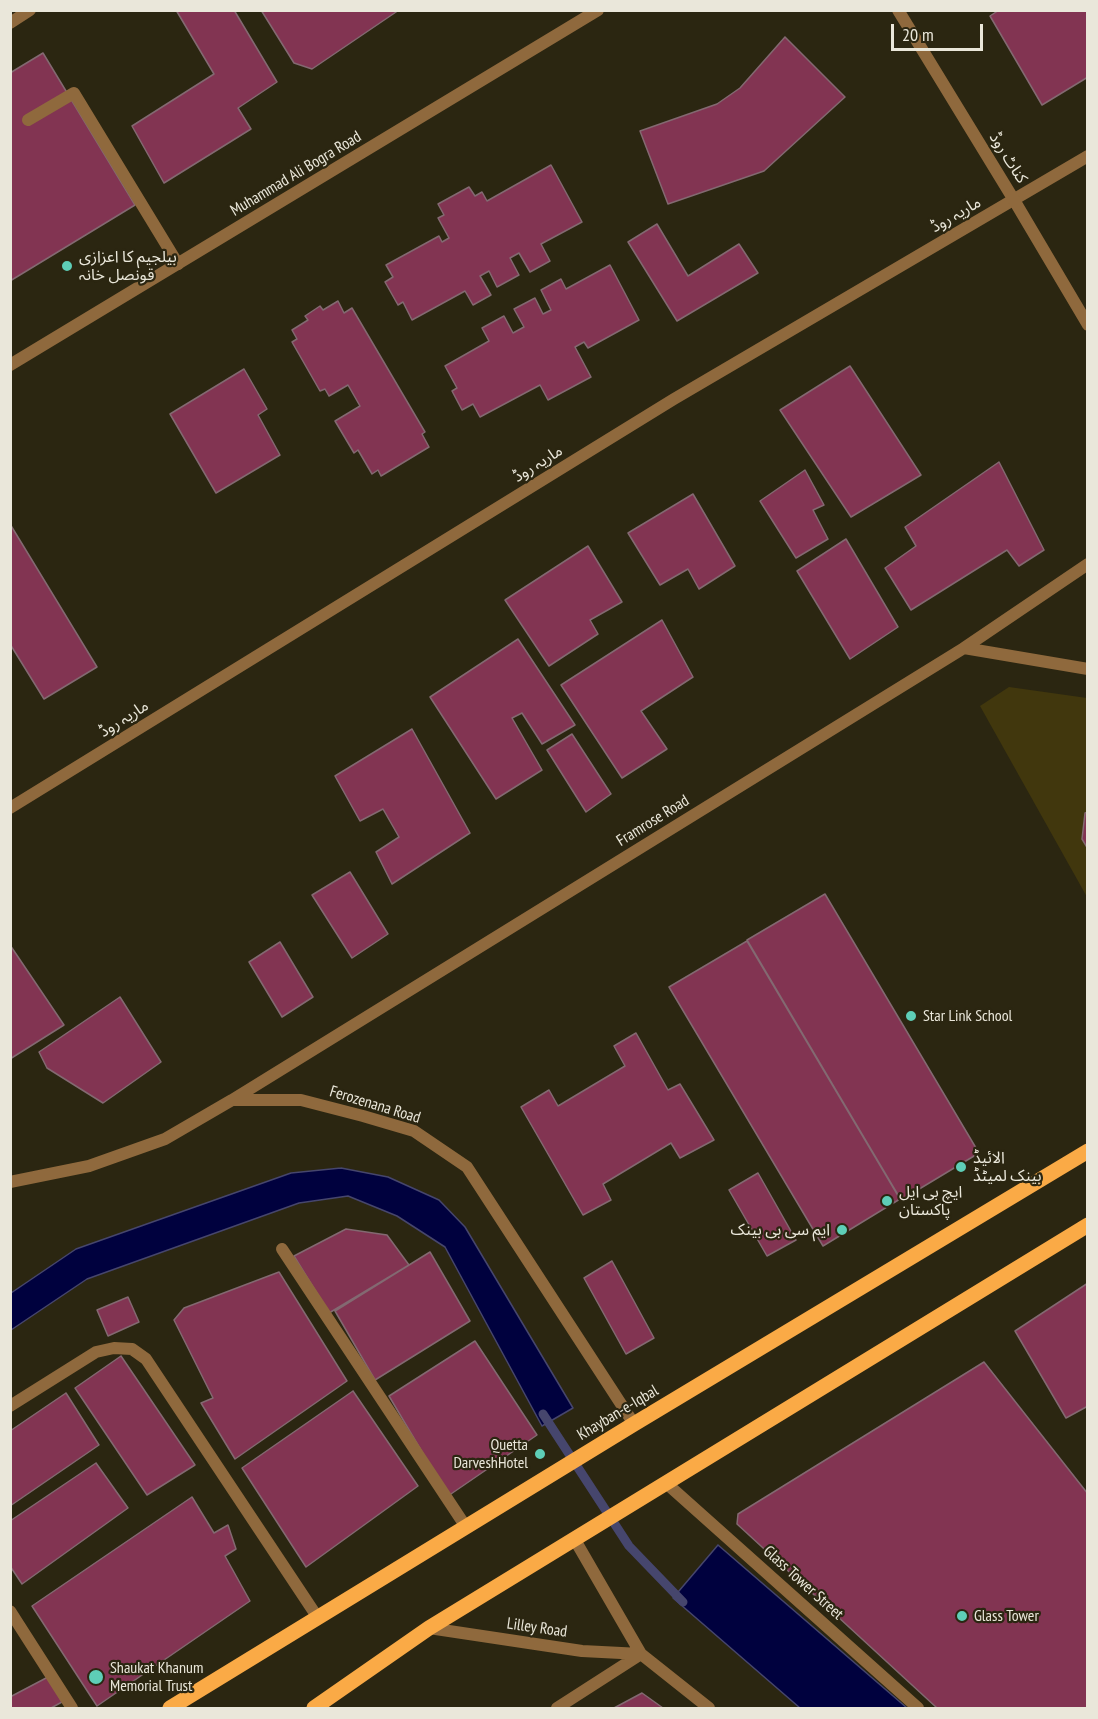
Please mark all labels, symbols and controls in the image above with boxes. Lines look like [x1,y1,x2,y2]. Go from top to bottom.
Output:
scale bar [894,12,986,50]
text: 20 m [902,23,934,46]
street label: Muhammad Ali Bogra Road [227,127,365,221]
street label: کناٹ روڈ [985,129,1031,187]
street label: ماریہ روڈ [927,193,985,237]
place label: بیلجیم کا اعزازی قونصل خانہ [79,247,177,285]
marker: بیلجیم کا اعزازی قونصل خانہ [60,259,74,273]
street label: ماریہ روڈ [510,441,566,487]
street label: ماریہ روڈ [96,696,152,742]
street label: Framrose Road [613,791,693,851]
place label: Star Link School [923,1006,1012,1026]
marker: Star Link School [904,1009,918,1023]
street label: Ferozenana Road [327,1082,423,1128]
place label: الائیڈ بینک لمیٹڈ [973,1148,1042,1186]
marker: الائیڈ بینک لمیٹڈ [954,1160,968,1174]
place label: ایچ بی ایل پاکستان [899,1182,962,1220]
marker: ایچ بی ایل پاکستان [880,1194,894,1208]
place label: ایم سی بی بینک [730,1220,830,1240]
marker: ایم سی بی بینک [835,1223,849,1237]
street label: Khayban-e-Iqbal [574,1381,662,1445]
place label: Quetta DarveshHotel [453,1435,528,1473]
marker: Quetta DarveshHotel [533,1447,547,1461]
street label: Glass Tower Street [759,1542,847,1624]
place label: Glass Tower [974,1606,1039,1626]
marker: Glass Tower [955,1609,969,1623]
street label: Lilley Road [506,1614,568,1642]
place label: Shaukat Khanum Memorial Trust [110,1658,203,1696]
marker: Shaukat Khanum Memorial Trust [87,1668,105,1686]

